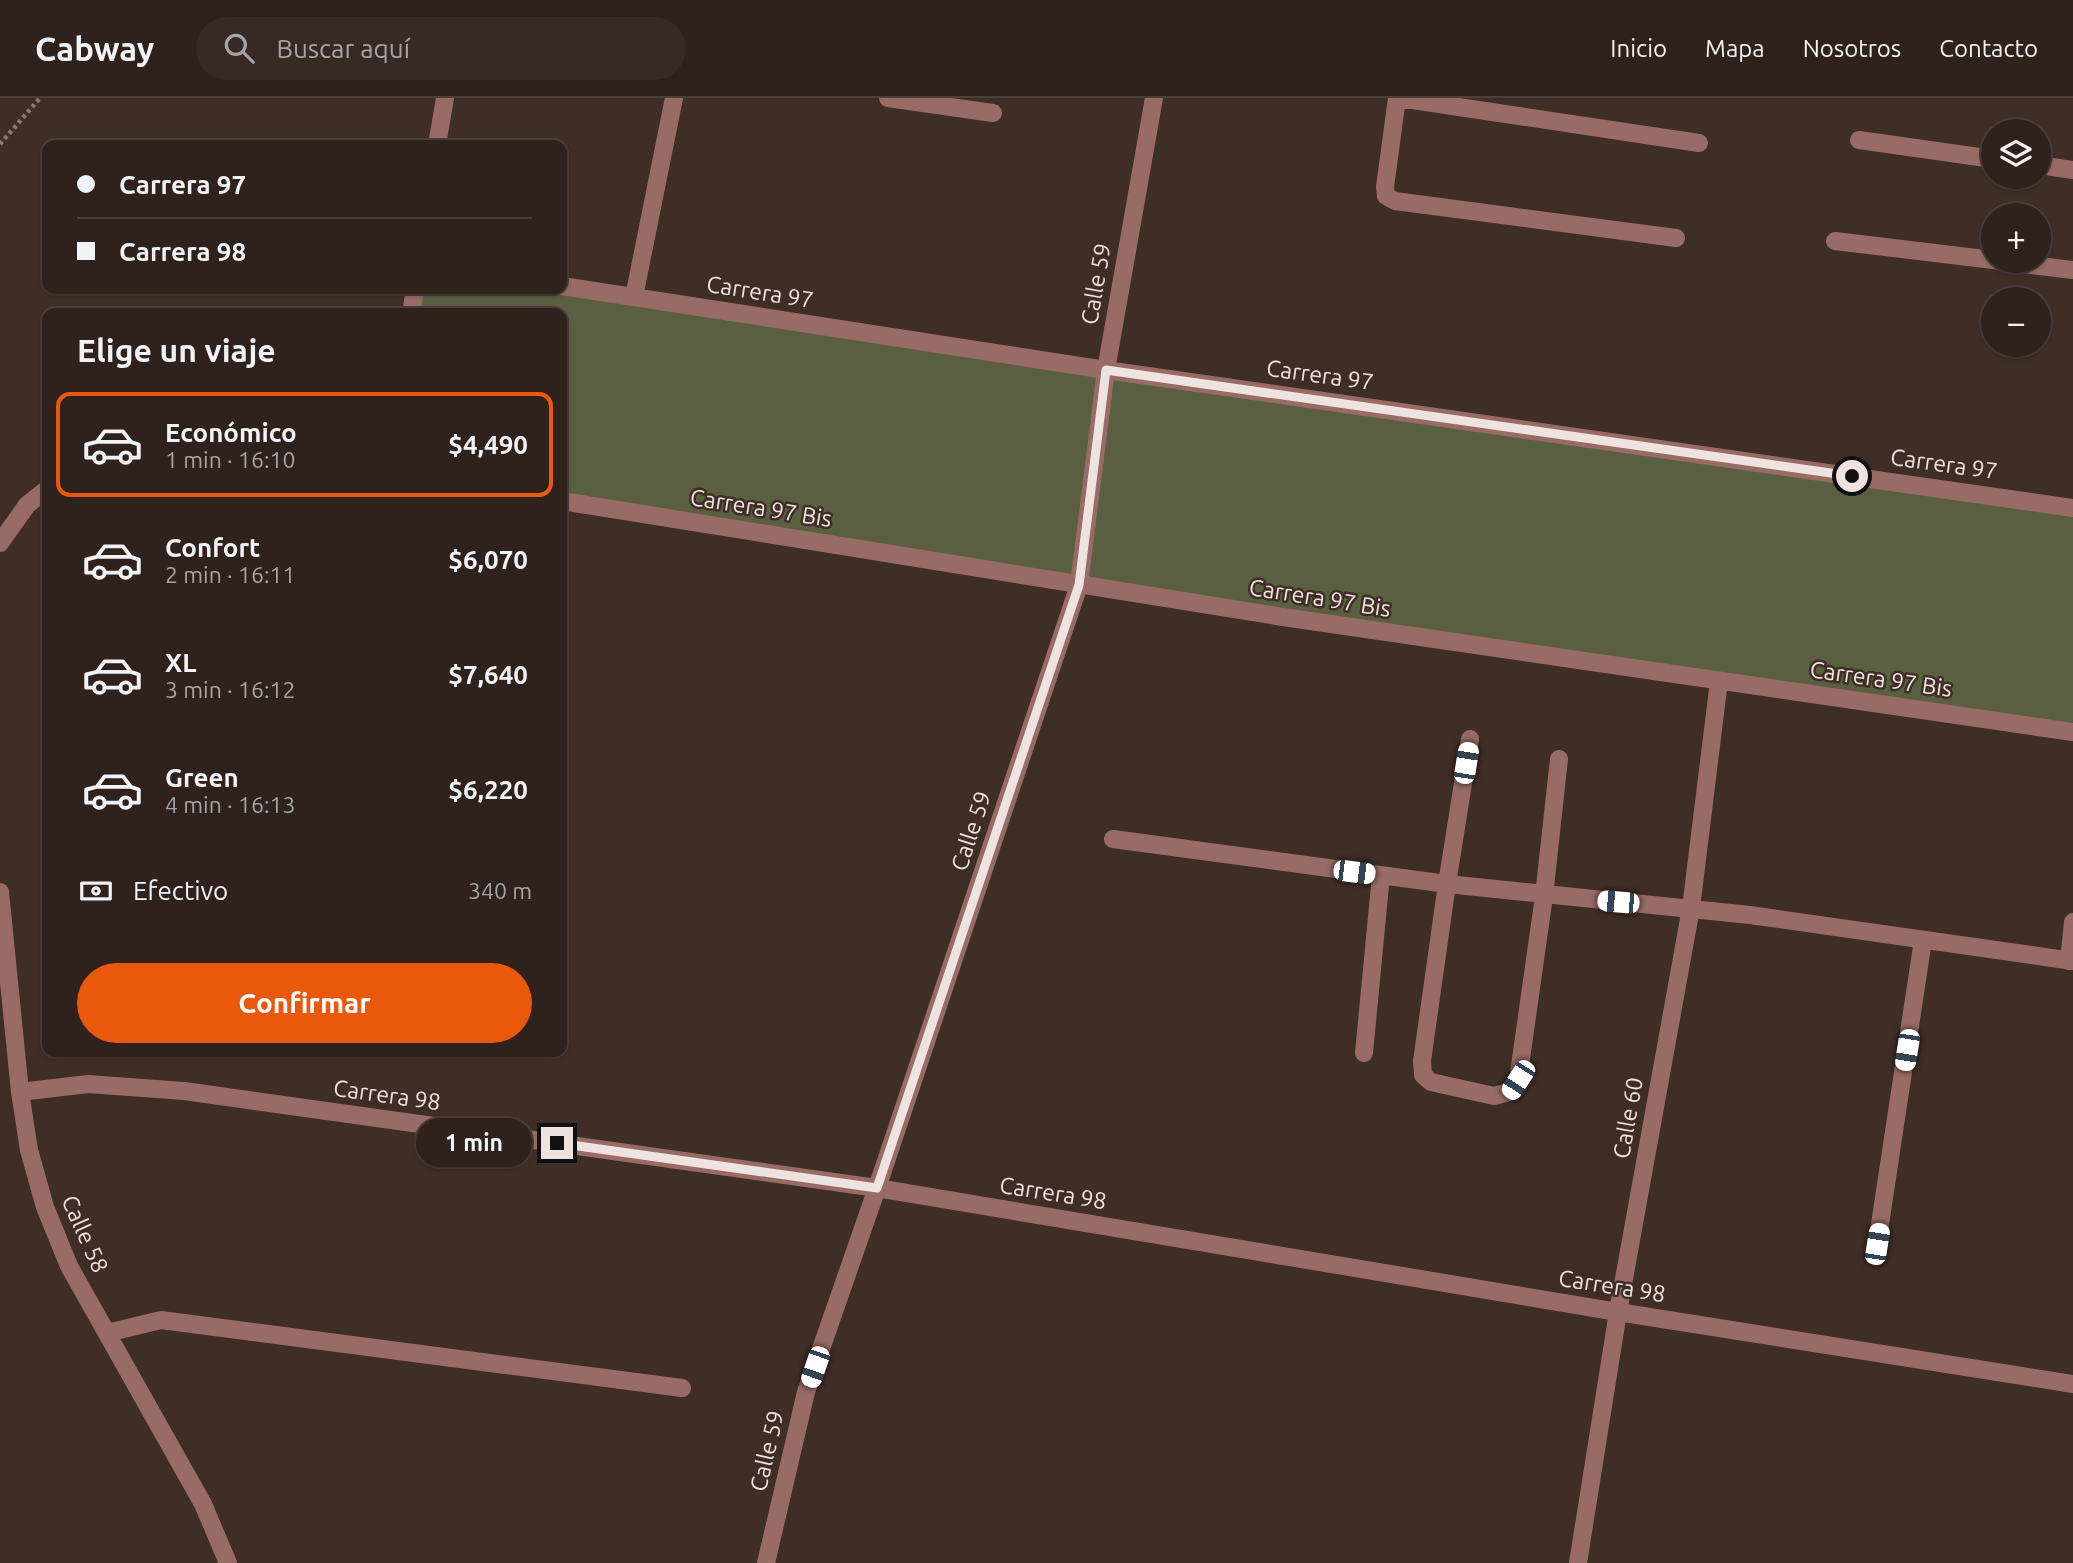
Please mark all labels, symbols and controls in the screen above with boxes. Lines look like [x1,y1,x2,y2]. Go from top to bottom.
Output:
search box [196,17,686,80]
icon: search [220,29,258,67]
text: Cabway [35,30,154,67]
text: Buscar aquí [276,34,410,63]
text: Inicio [1610,35,1667,62]
text: Mapa [1705,35,1765,62]
text: Nosotros [1803,35,1901,62]
text: Contacto [1939,35,2038,62]
map controls [1981,119,2051,357]
button: layers [1981,119,2051,189]
text: Carrera 97 [119,170,246,199]
button: + [1981,203,2051,273]
text: Carrera 98 [119,237,246,266]
street label: Calle 59 [1076,241,1115,326]
street label: Carrera 97 [705,271,815,312]
button: − [1981,287,2051,357]
text: Elige un viaje [77,332,276,368]
street label: Carrera 97 [1265,355,1375,394]
icon: car [81,413,144,476]
text: Económico [165,418,297,447]
text: $4,490 [448,430,528,459]
street label: Carrera 97 [1889,444,1999,483]
text: 1 min · 16:10 [165,447,296,472]
route start [1836,460,1868,492]
street label: Carrera 97 Bis [688,484,834,531]
icon: car [81,528,144,591]
text: Confort [165,533,260,562]
text: $6,070 [448,545,528,574]
text: 2 min · 16:11 [165,562,296,587]
street label: Carrera 97 Bis [1247,574,1393,621]
icon: car [81,643,144,706]
text: XL [165,648,196,677]
street label: Carrera 97 Bis [1808,656,1954,701]
text: $7,640 [448,660,528,689]
text: 3 min · 16:12 [165,677,296,702]
car [1453,741,1480,785]
icon: car [81,758,144,821]
text: Green [165,763,239,792]
text: $6,220 [448,775,528,804]
street label: Calle 59 [946,788,995,874]
text: 4 min · 16:13 [165,792,296,817]
car [1332,859,1377,885]
icon: cash [77,872,115,910]
text: Efectivo [133,876,228,905]
text: 340 m [468,878,532,903]
car [1597,890,1640,914]
button: Confirmar [77,963,532,1043]
car [1894,1028,1921,1072]
car [1498,1057,1539,1103]
street label: Carrera 98 [332,1075,442,1114]
street label: Calle 60 [1608,1075,1647,1160]
callout: 1 min [417,1118,532,1168]
route end [541,1127,573,1159]
text: 1 min [445,1130,503,1155]
street label: Carrera 98 [998,1172,1108,1213]
street label: Calle 58 [57,1191,114,1276]
car [1864,1222,1891,1266]
street label: Carrera 98 [1557,1265,1667,1306]
car [799,1344,832,1390]
street label: Calle 59 [745,1408,788,1494]

